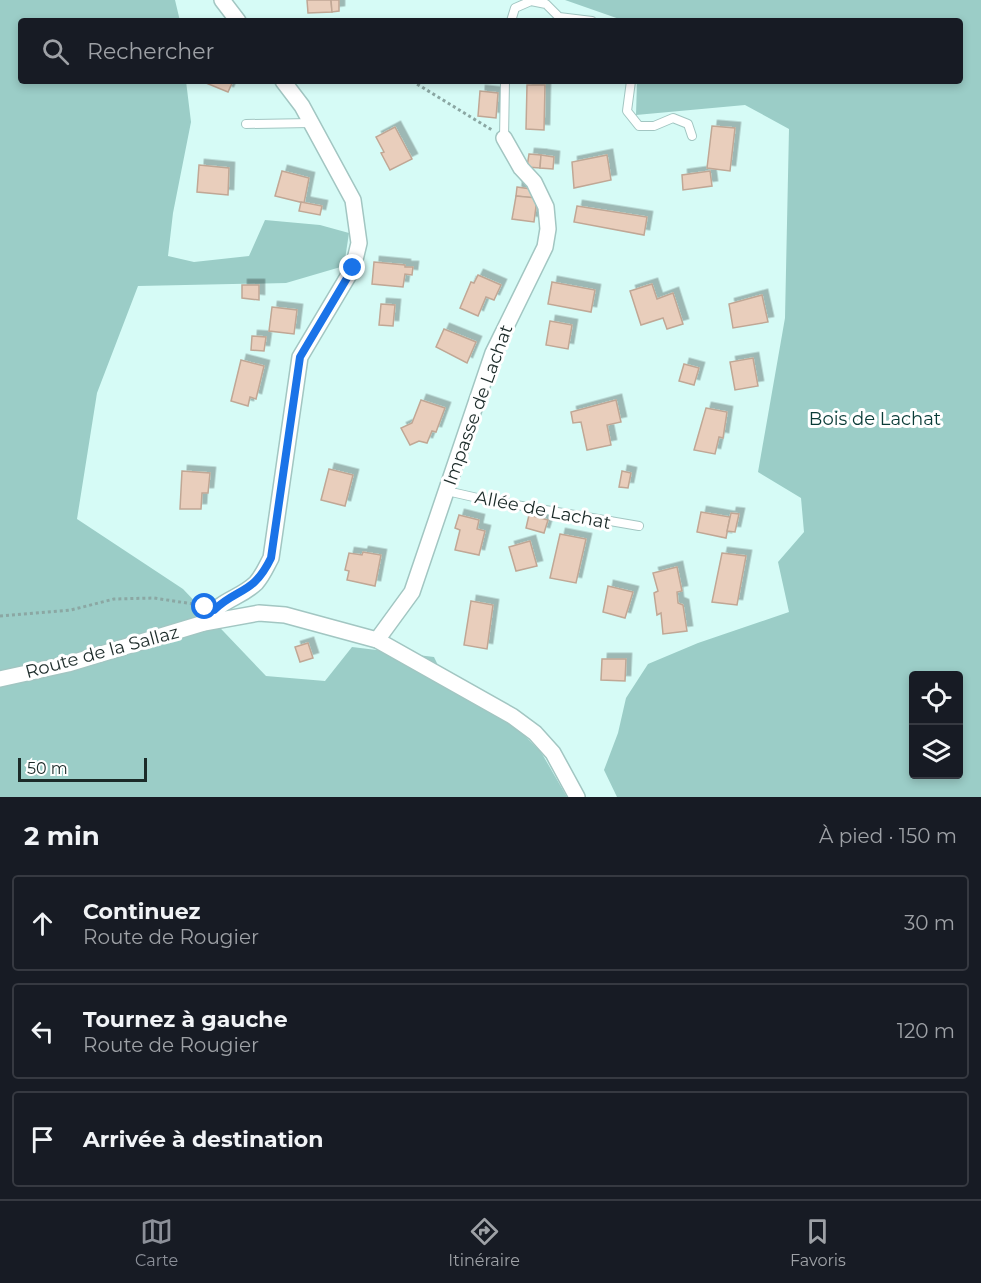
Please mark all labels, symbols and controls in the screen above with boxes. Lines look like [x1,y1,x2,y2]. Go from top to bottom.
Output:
search box [18,18,963,84]
icon: search [39,35,72,68]
text: Rechercher [87,38,214,65]
route end [339,254,365,280]
street label: Impasse de Lachat [439,322,517,488]
park label: Bois de Lachat [809,408,941,430]
street label: Allée de Lachat [473,486,613,534]
route start [191,593,217,619]
street label: Route de la Sallaz [23,621,181,683]
map controls [909,671,963,779]
button: locate [909,671,963,725]
button: layers [909,725,963,779]
scale bar [18,755,147,782]
text: 50 m [27,759,68,778]
text: 2 min [24,820,100,852]
text: À pied · 150 m [819,824,957,848]
text: Continuez [83,898,200,925]
icon: ahead [26,907,59,940]
text: 30 m [904,911,955,935]
text: Route de Rougier [83,925,259,949]
text: Tournez à gauche [83,1006,288,1033]
icon: left [26,1015,59,1048]
text: 120 m [897,1019,955,1043]
text: Route de Rougier [83,1033,259,1057]
icon: arrive [26,1123,59,1156]
text: Arrivée à destination [83,1126,323,1153]
tab: Carte [135,1215,178,1270]
tab: Itinéraire [448,1215,520,1270]
tab: Favoris [790,1215,846,1270]

